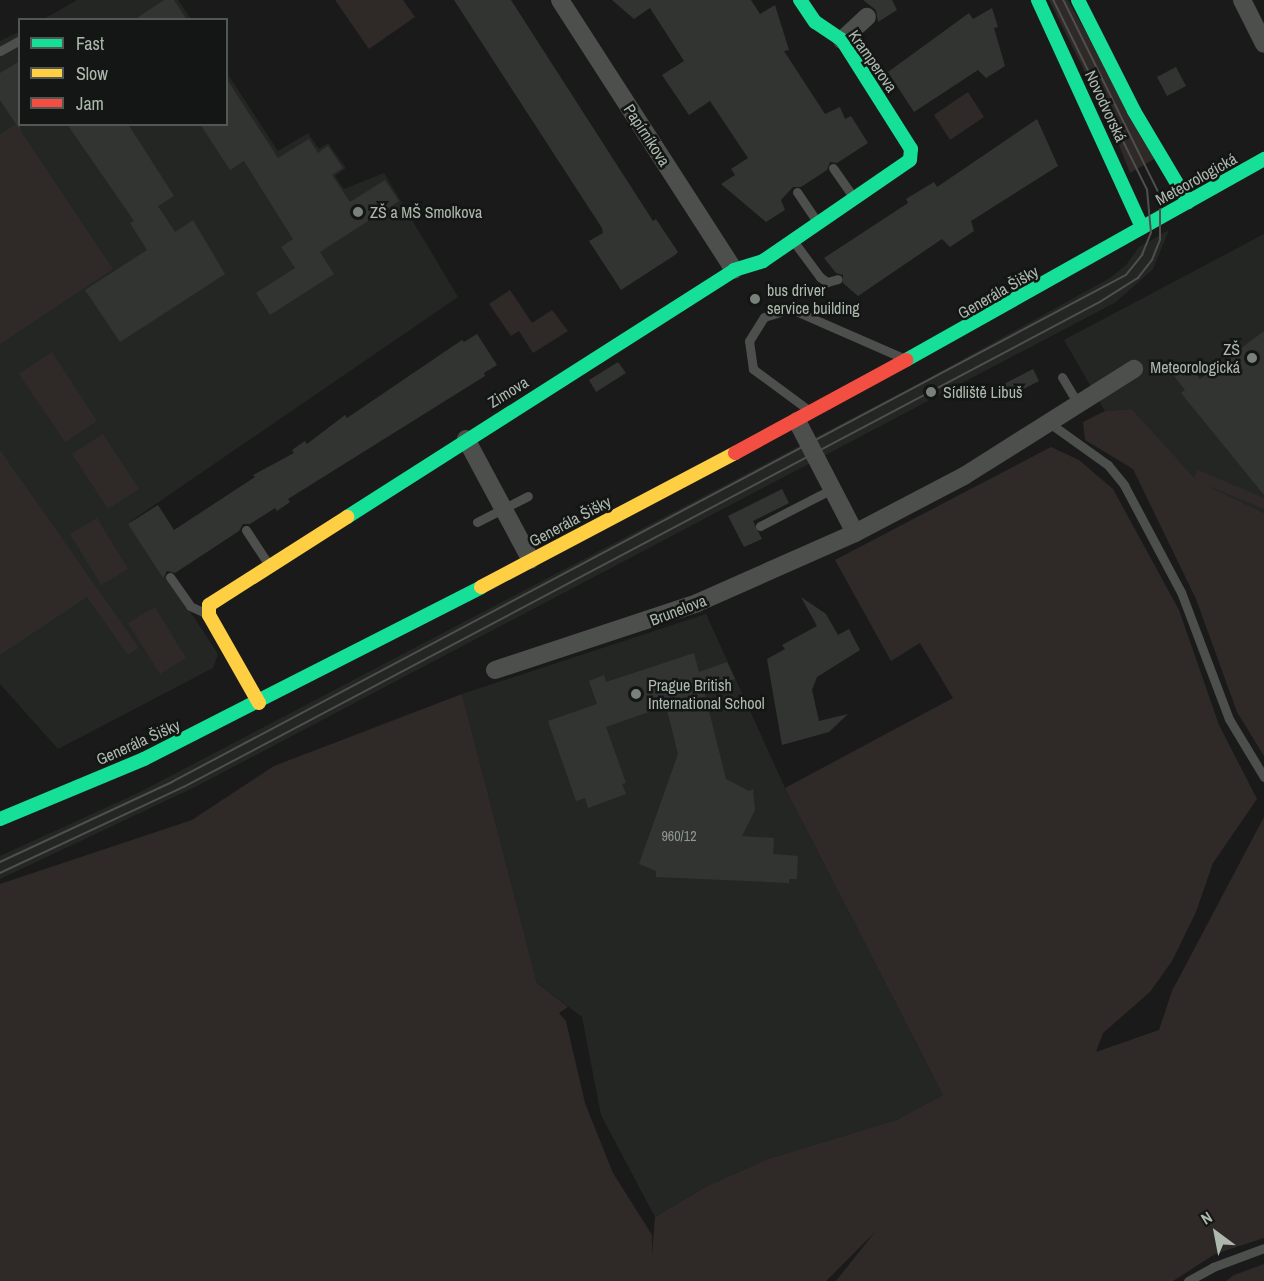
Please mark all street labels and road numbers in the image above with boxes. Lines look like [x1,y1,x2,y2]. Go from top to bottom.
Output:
street label: Kramperova [845,26,901,96]
street label: Novodvorská [1081,67,1131,145]
street label: Papírníkova [620,100,674,170]
street label: Meteorologická [1152,149,1240,209]
street label: Generála Šišky [954,261,1042,323]
street label: Zimova [484,372,532,412]
street label: Generála Šišky [526,491,614,551]
street label: Brunelova [647,590,709,630]
street label: Generála Šišky [93,715,183,769]

